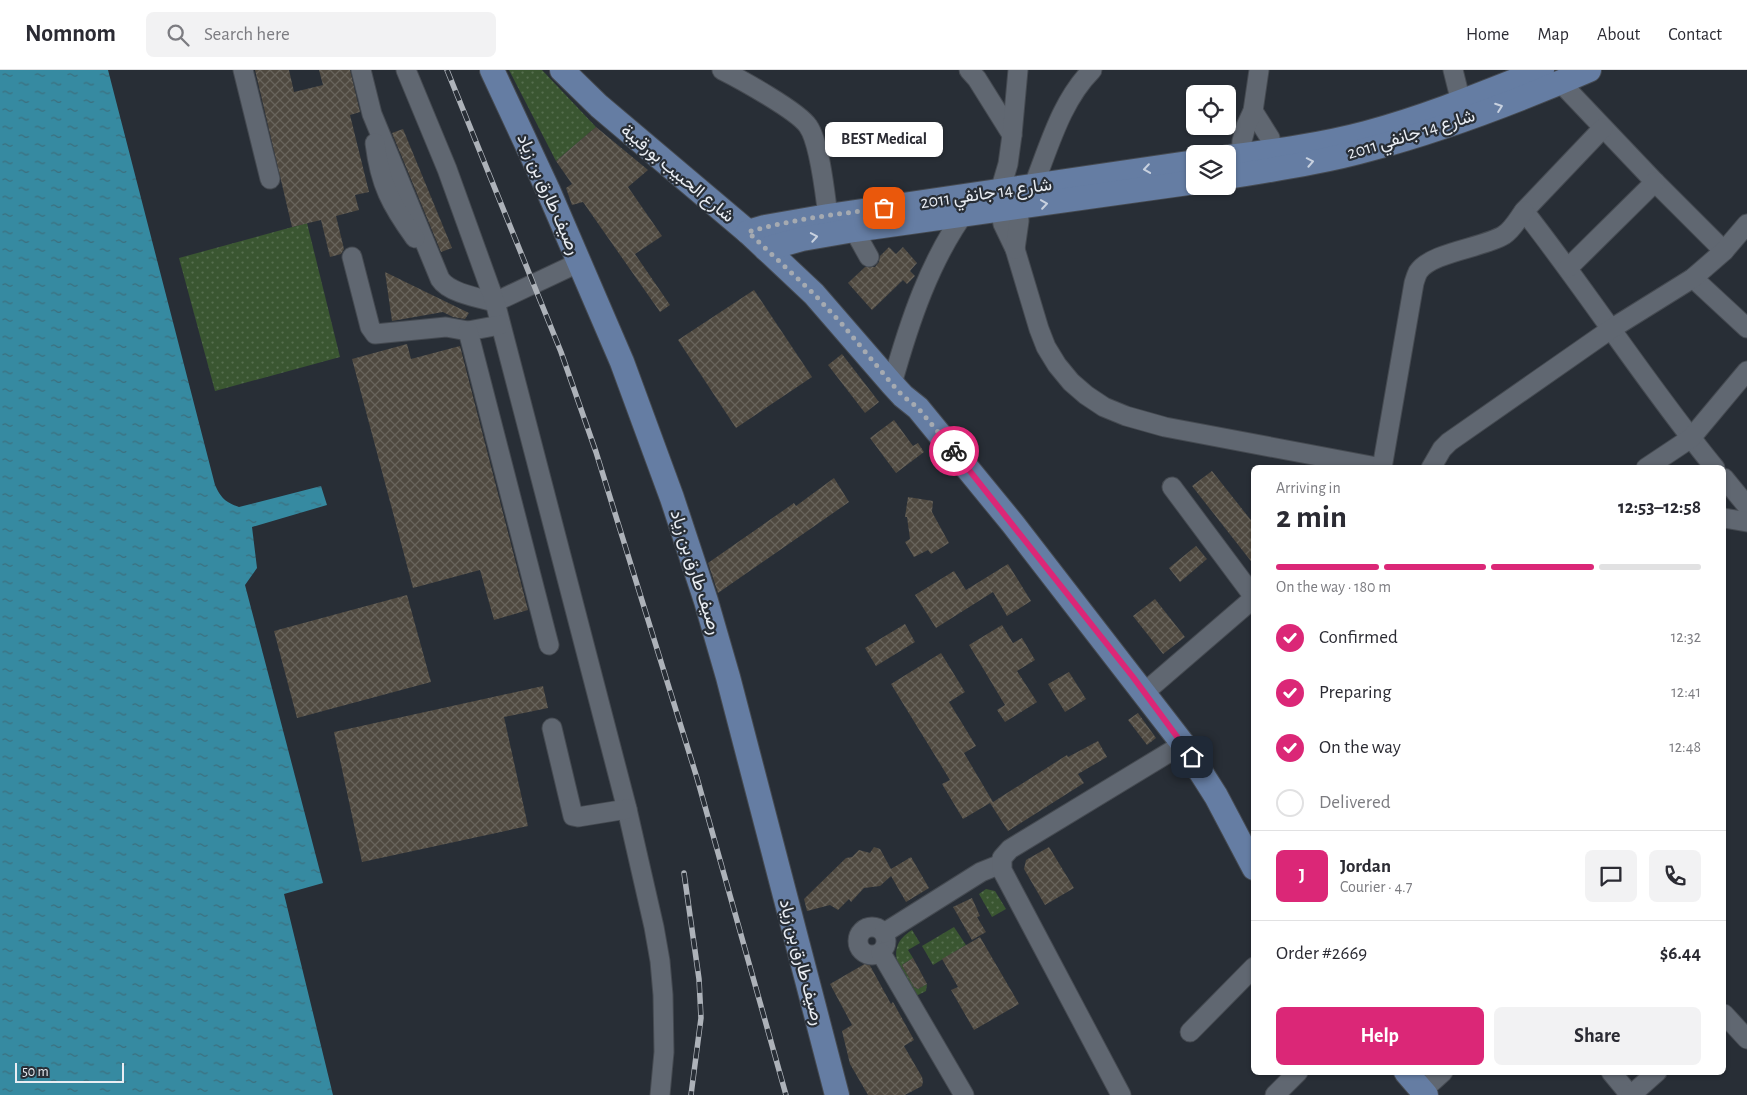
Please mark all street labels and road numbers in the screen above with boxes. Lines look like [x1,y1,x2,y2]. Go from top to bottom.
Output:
street label: شارع 14 جانفي 2011 [1345,107,1479,168]
street label: شارع الحبيب بورقيبة [616,121,737,228]
street label: رصيف طارق بن زياد [513,131,583,258]
street label: شارع 14 جانفي 2011 [919,176,1054,217]
street label: رصيف طارق بن زياد [665,508,724,637]
street label: رصيف طارق بن زياد [775,897,827,1028]

